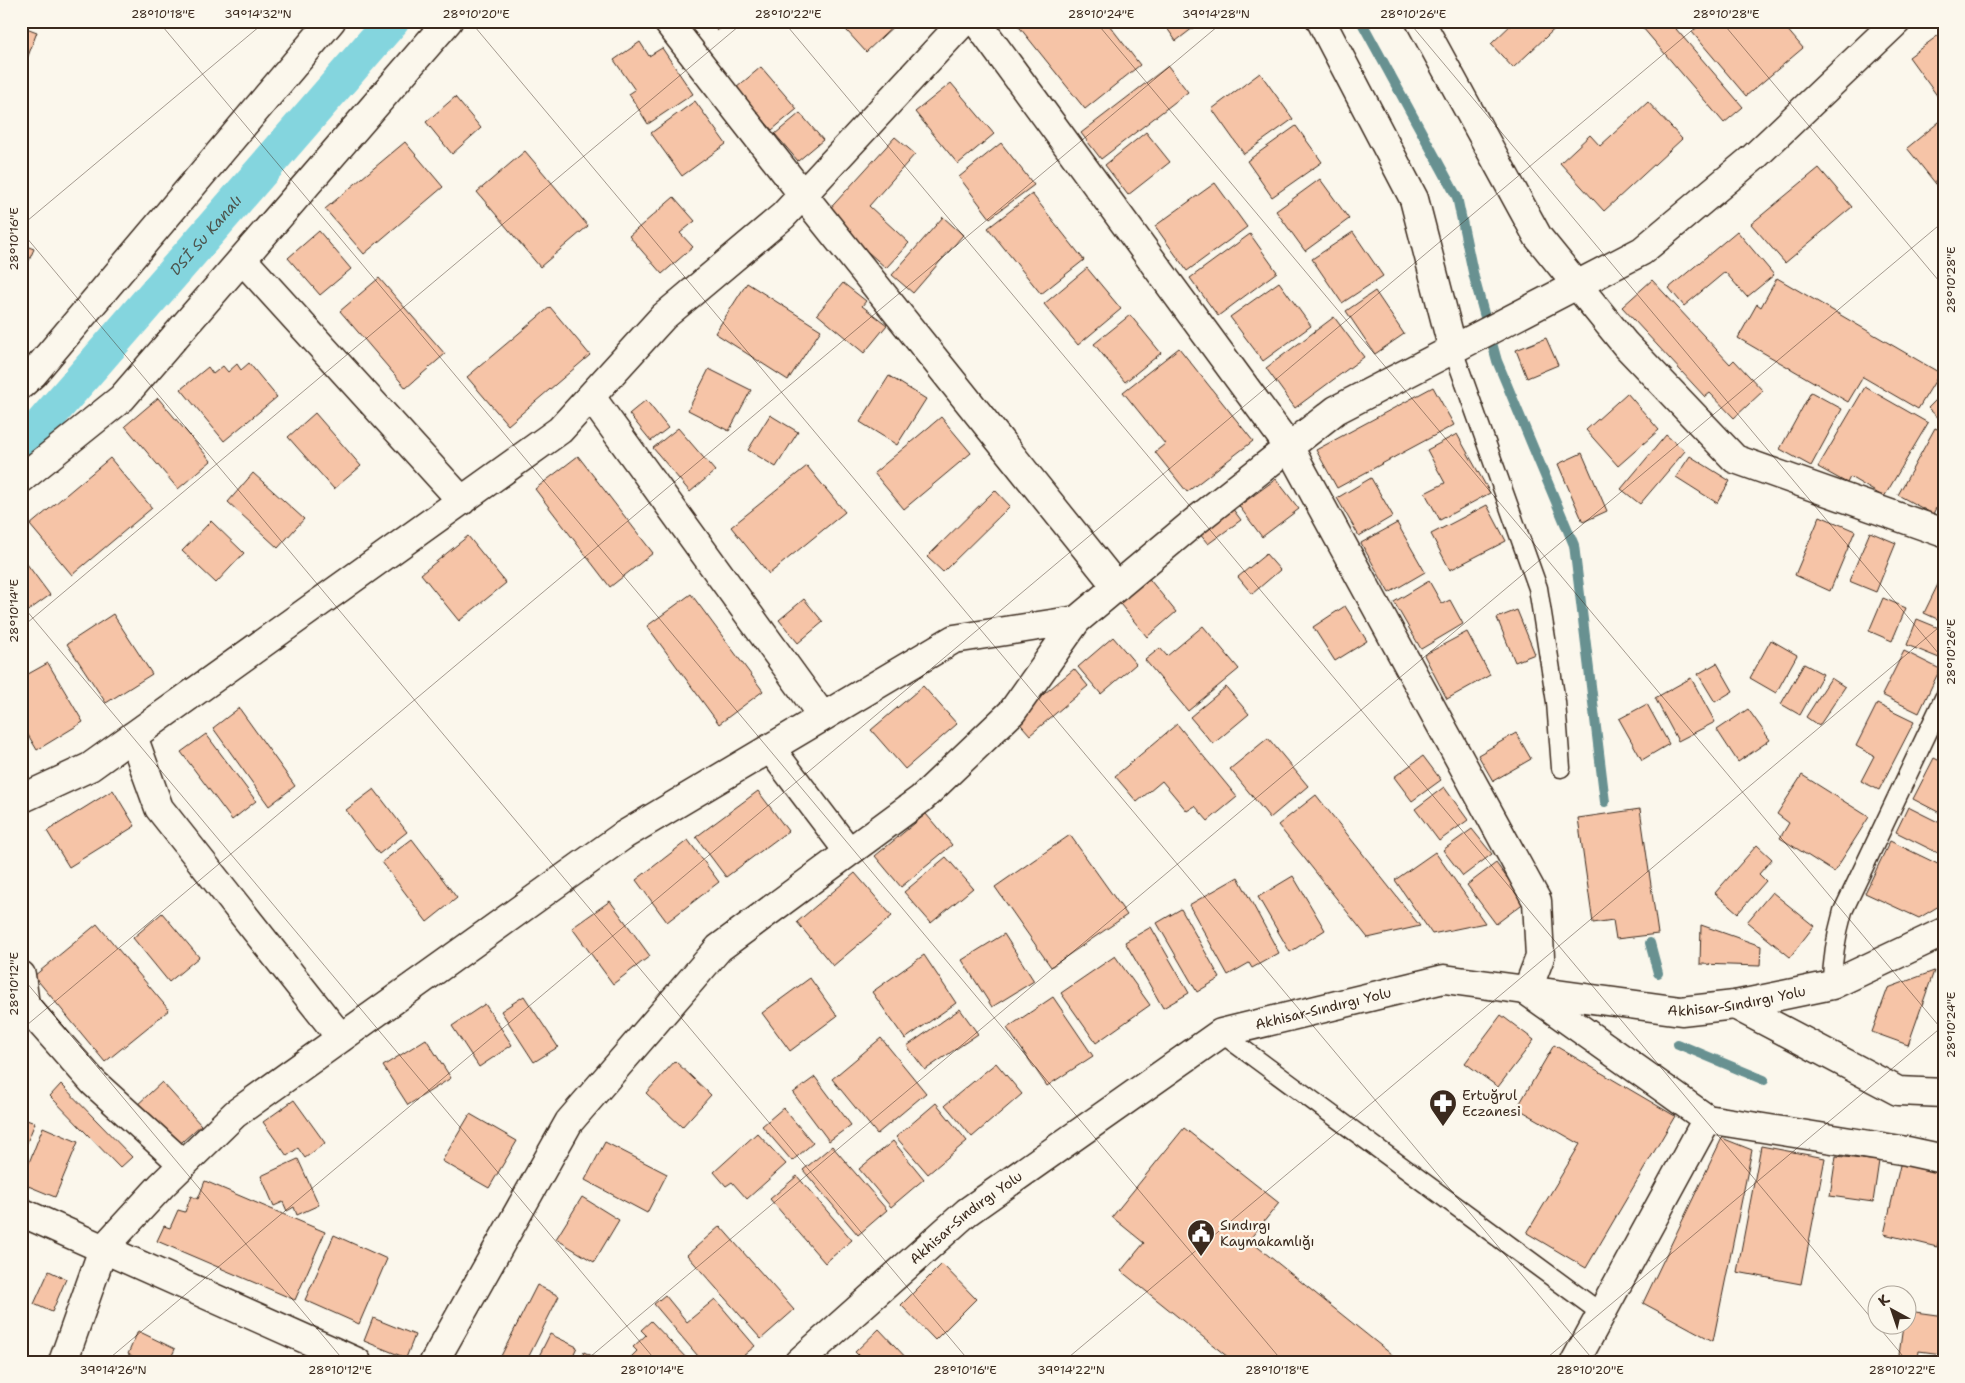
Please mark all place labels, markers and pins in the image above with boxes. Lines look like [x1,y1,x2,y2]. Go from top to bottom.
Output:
place label: Ertuğrul Eczanesi [1462,1086,1521,1120]
pharmacy icon: Ertuğrul Eczanesi [1428,1088,1458,1127]
place label: Sındırgı Kaymakamlığı [1220,1216,1315,1250]
public building icon: Sındırgı Kaymakamlığı [1186,1218,1216,1257]

